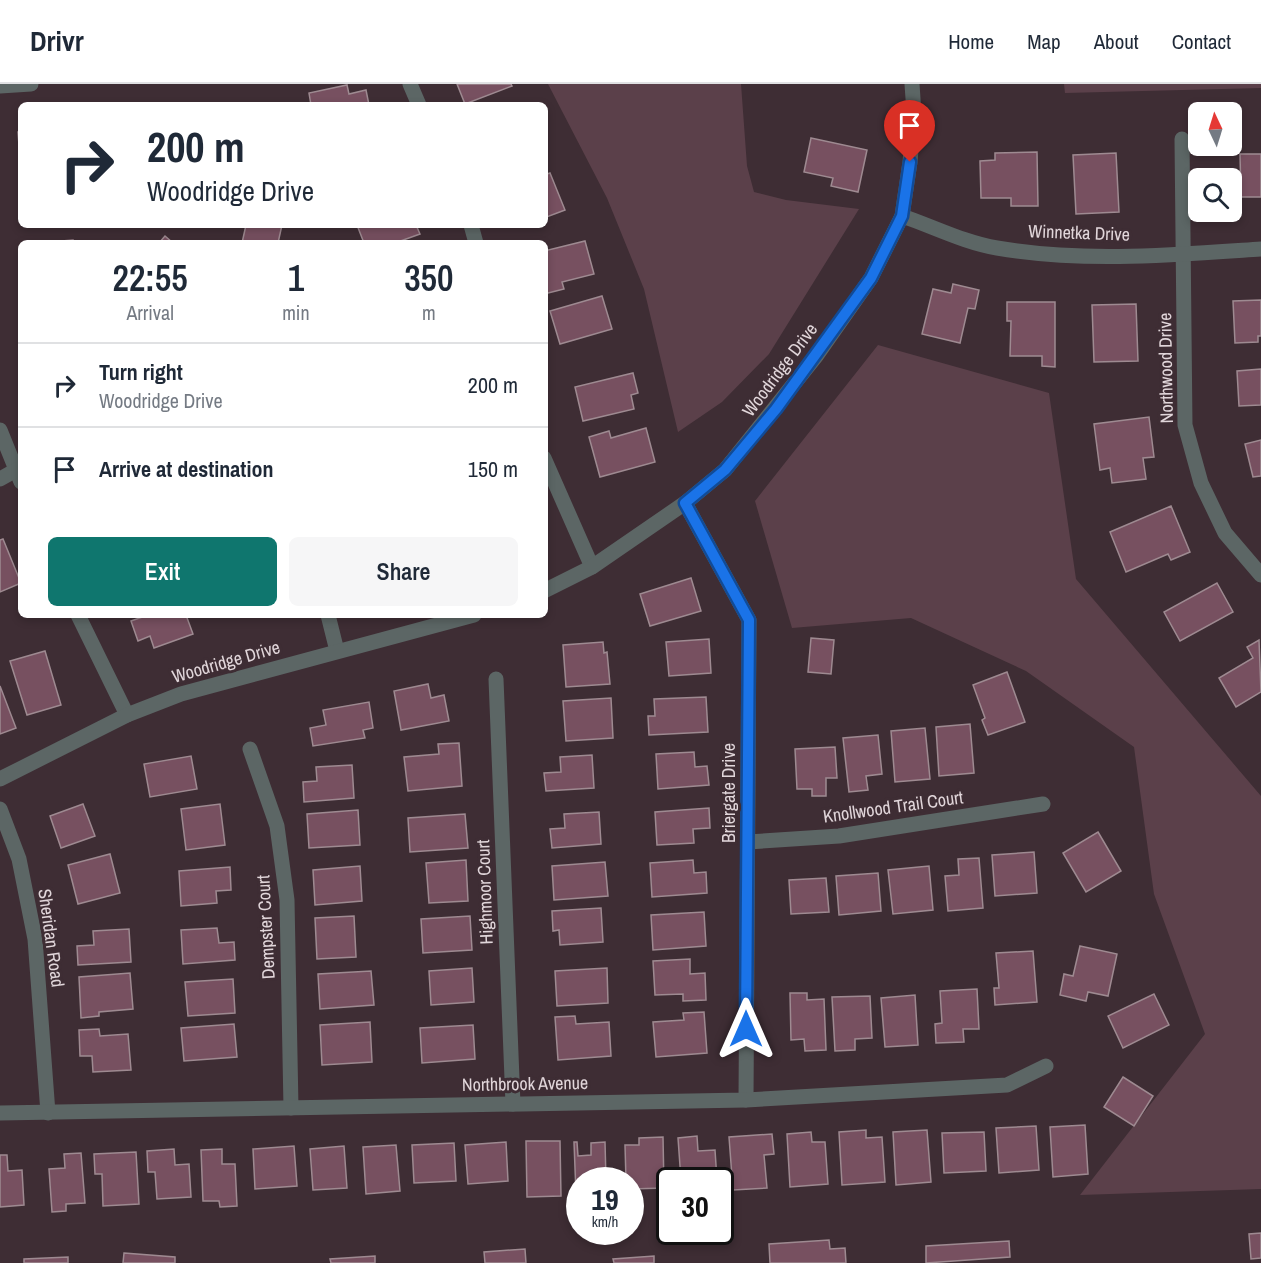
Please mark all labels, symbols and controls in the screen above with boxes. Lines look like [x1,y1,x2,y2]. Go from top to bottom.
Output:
text: Drivr [30,22,84,60]
text: Home [948,27,994,56]
text: Map [1027,27,1061,56]
text: About [1094,27,1139,56]
text: Contact [1172,27,1231,56]
pin [884,100,935,162]
north arrow [1188,102,1242,156]
map controls [1188,102,1242,222]
icon: arrive [893,109,926,142]
text: 200 m [147,119,245,175]
icon: right [48,126,126,204]
button: search [1188,168,1242,222]
text: Woodridge Drive [147,173,314,209]
street label: Winnetka Drive [1028,218,1130,247]
text: 22:55 [113,254,188,302]
text: 1 [288,254,304,302]
text: 350 [404,254,453,302]
text: Arrival [126,299,174,326]
text: min [282,299,310,326]
text: m [422,299,436,326]
street label: Northwood Drive [1152,312,1179,424]
street label: Woodridge Drive [736,318,823,422]
text: Turn right [99,357,183,387]
icon: right [48,369,81,402]
text: 200 m [468,370,518,400]
text: Woodridge Drive [99,387,223,414]
icon: arrive [48,453,81,486]
text: Arrive at destination [99,454,273,484]
text: 150 m [468,454,518,484]
button: Exit [48,537,277,606]
button: Share [289,537,518,606]
street label: Woodridge Drive [169,634,283,689]
street label: Briergate Drive [716,743,741,843]
street label: Knollwood Trail Court [821,784,965,829]
street label: Highmoor Court [470,839,499,945]
street label: Dempster Court [250,874,281,980]
street label: Sheridan Road [32,887,71,989]
position arrow [714,997,778,1061]
street label: Northbrook Avenue [462,1070,588,1097]
speed limit sign: 30 [656,1167,734,1245]
text: 19 [591,1179,619,1219]
text: km/h [592,1211,618,1232]

